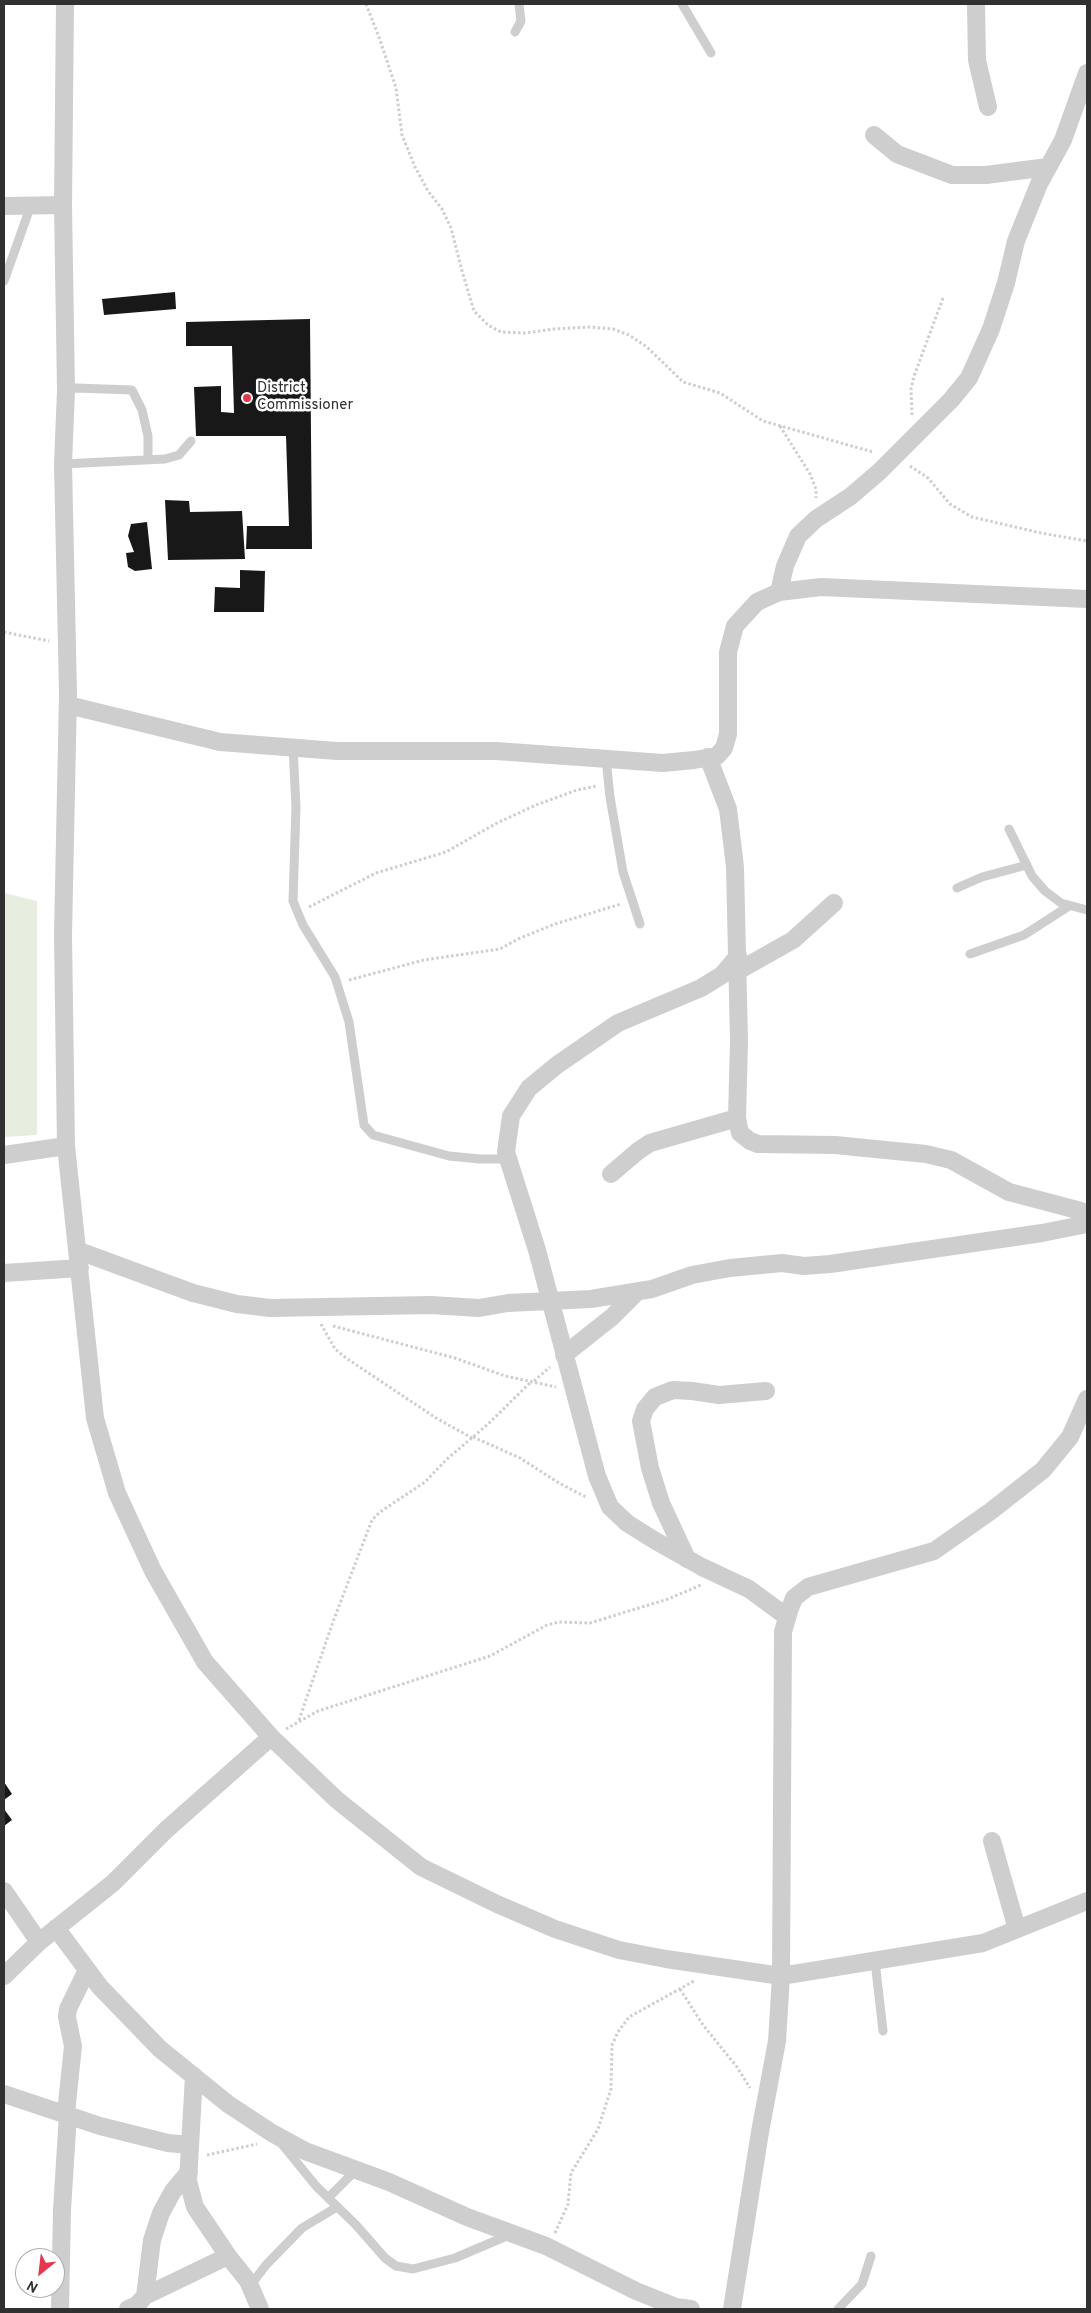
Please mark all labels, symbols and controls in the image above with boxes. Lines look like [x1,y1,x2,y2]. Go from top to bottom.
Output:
place label: District Commissioner [257,380,353,415]
marker: District Commissioner [241,392,253,404]
north arrow [15,2248,65,2298]
text: N [24,2276,41,2296]

